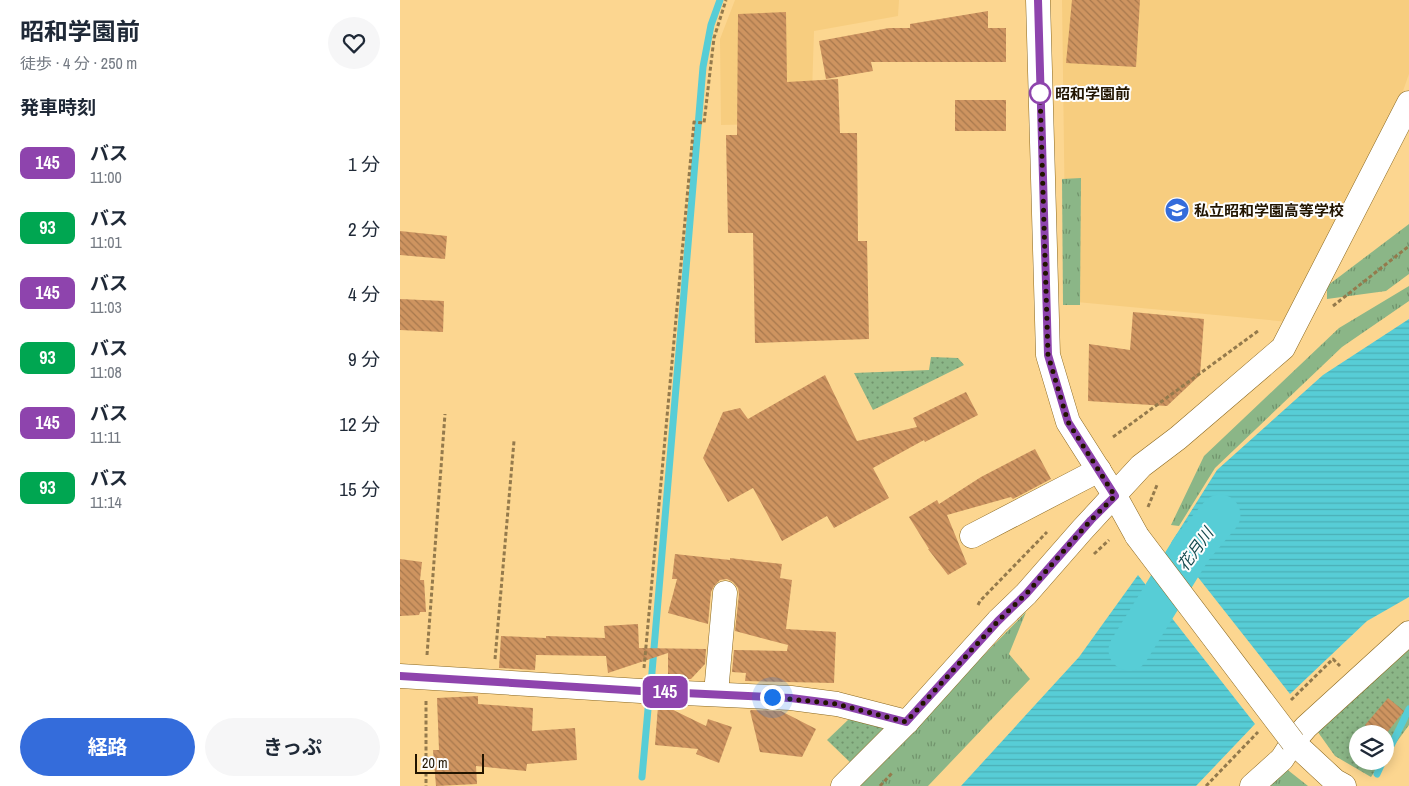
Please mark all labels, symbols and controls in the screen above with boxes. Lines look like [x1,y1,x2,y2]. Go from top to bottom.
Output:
text: 昭和学園前 [20,15,140,47]
button: heart [328,17,380,69]
text: 徒歩 · 4 分 · 250 m [20,52,137,74]
marker: 昭和学園前 [1029,82,1051,104]
place label: 昭和学園前 [1055,83,1130,104]
text: 発車時刻 [20,94,96,120]
text: バス [90,140,128,166]
text: 145 [35,150,60,175]
text: 1 分 [348,151,380,177]
text: 11:00 [90,166,122,188]
school or university icon: 私立昭和学園高等学校 [1164,197,1190,223]
place label: 私立昭和学園高等学校 [1194,200,1344,221]
text: バス [90,205,128,231]
text: 93 [39,215,56,240]
text: 2 分 [348,216,380,242]
text: 11:01 [90,231,122,253]
text: バス [90,270,128,296]
text: 145 [35,280,60,305]
text: 4 分 [348,281,380,307]
text: 11:03 [90,296,122,318]
text: バス [90,335,128,361]
text: 93 [39,345,56,370]
text: 9 分 [348,346,380,372]
text: 11:08 [90,361,122,383]
text: バス [90,400,128,426]
text: 145 [35,410,60,435]
text: 12 分 [339,411,380,437]
text: 11:11 [90,426,121,448]
text: バス [90,465,128,491]
text: 93 [39,475,56,500]
text: 15 分 [339,476,380,502]
text: 11:14 [90,491,122,513]
water label: 花月川 [1172,522,1219,575]
line badge: 145 [636,676,694,708]
text: 145 [653,679,677,704]
your location [760,685,785,710]
button: 経路 [20,718,195,776]
button: きっぷ [205,718,380,776]
map controls [1349,725,1394,770]
button: layers [1349,725,1394,770]
scale bar [415,751,484,774]
text: 20 m [422,754,448,772]

